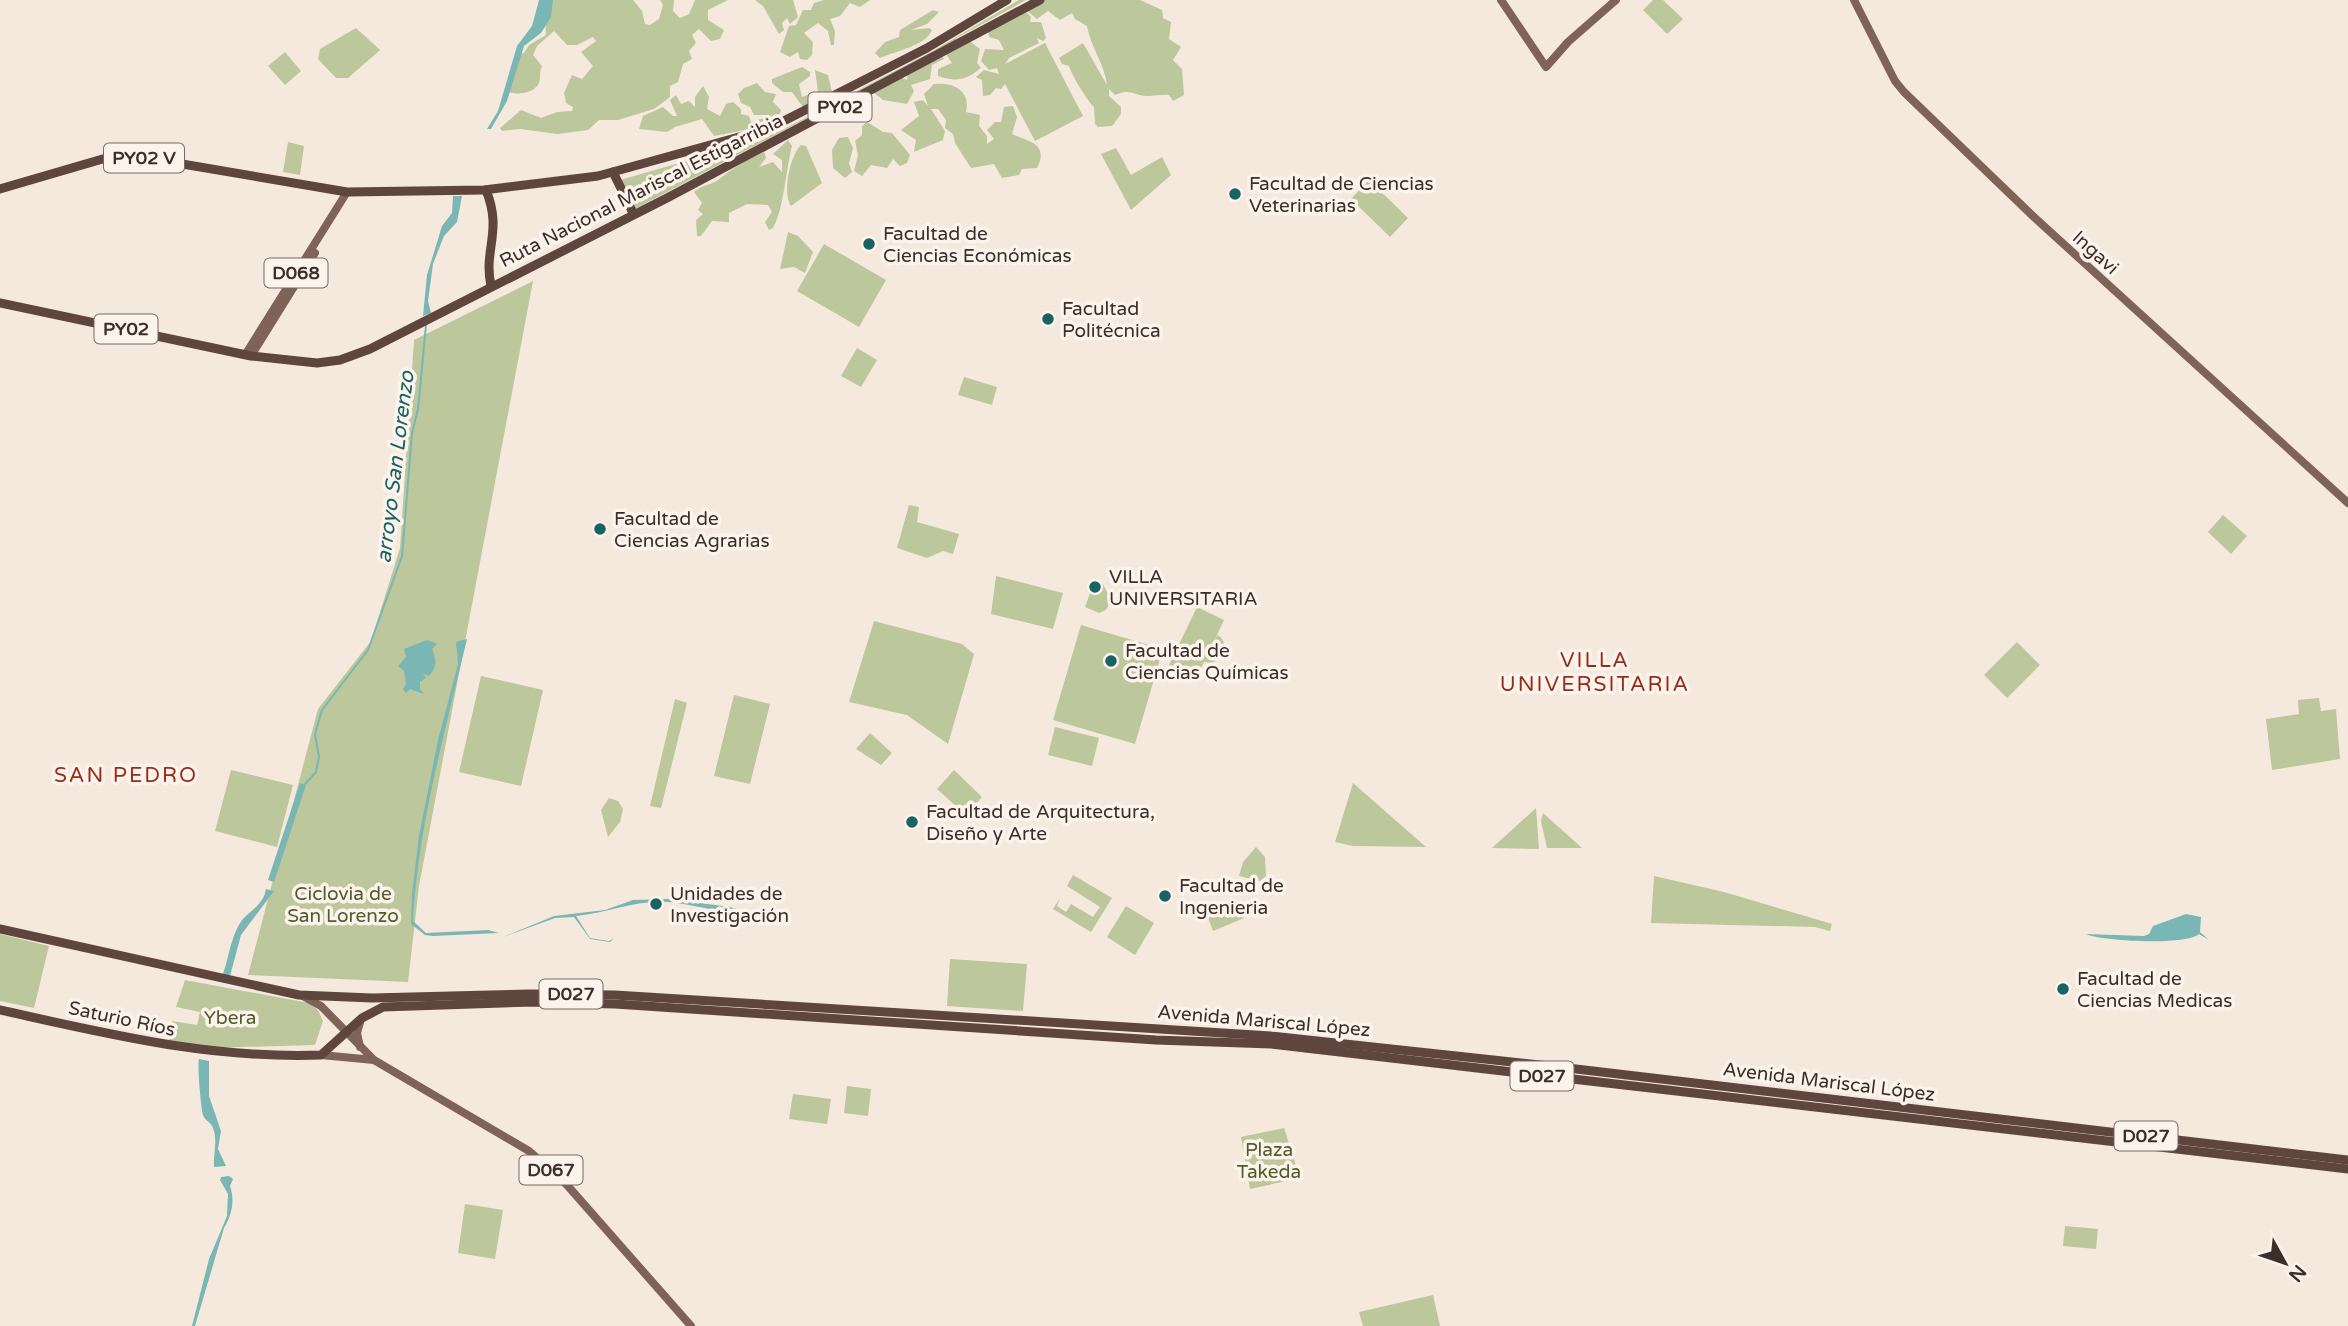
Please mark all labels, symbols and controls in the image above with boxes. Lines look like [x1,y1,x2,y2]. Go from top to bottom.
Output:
road number: PY02 [808,92,872,122]
street label: Ruta Nacional Mariscal Estigarribia [496,110,787,272]
road number: PY02 V [104,144,184,173]
place label: Facultad de Ciencias Veterinarias [1249,173,1434,217]
marker: Facultad de Ciencias Veterinarias [1227,186,1243,202]
place label: Facultad de Ciencias Económicas [883,223,1072,267]
street label: Ingavi [2068,226,2123,279]
marker: Facultad de Ciencias Económicas [861,236,877,252]
road number: D068 [264,258,328,288]
place label: Facultad Politécnica [1062,298,1161,342]
marker: Facultad Politécnica [1040,311,1056,327]
road number: PY02 [94,314,158,344]
water label: arroyo San Lorenzo [371,369,420,564]
place label: Facultad de Ciencias Agrarias [614,508,770,552]
marker: Facultad de Ciencias Agrarias [592,521,608,537]
place label: VILLA UNIVERSITARIA [1109,566,1258,610]
marker: VILLA UNIVERSITARIA [1087,579,1103,595]
place label: Facultad de Ciencias Químicas [1125,640,1289,684]
district label: VILLA UNIVERSITARIA [1500,648,1690,697]
marker: Facultad de Ciencias Químicas [1103,653,1119,669]
district label: SAN PEDRO [54,763,198,788]
place label: Facultad de Arquitectura, Diseño y Arte [926,801,1155,845]
marker: Facultad de Arquitectura, Diseño y Arte [904,814,920,830]
place label: Facultad de Ingenieria [1179,875,1284,919]
park label: Ciclovia de San Lorenzo [287,883,399,927]
place label: Unidades de Investigación [670,883,789,927]
marker: Facultad de Ingenieria [1157,888,1173,904]
marker: Unidades de Investigación [648,896,664,912]
place label: Facultad de Ciencias Medicas [2077,968,2232,1012]
road number: D027 [540,979,602,1009]
marker: Facultad de Ciencias Medicas [2055,981,2071,997]
street label: Saturio Ríos [66,997,177,1041]
street label: Avenida Mariscal López [1157,1001,1371,1041]
park label: Ybera [204,1007,256,1029]
street label: Avenida Mariscal López [1722,1058,1936,1106]
road number: D027 [1510,1062,1574,1091]
road number: D027 [2114,1121,2178,1150]
park label: Plaza Takeda [1237,1139,1301,1183]
road number: D067 [520,1156,582,1184]
north arrow [2250,1228,2320,1298]
text: N [2284,1260,2311,1286]

